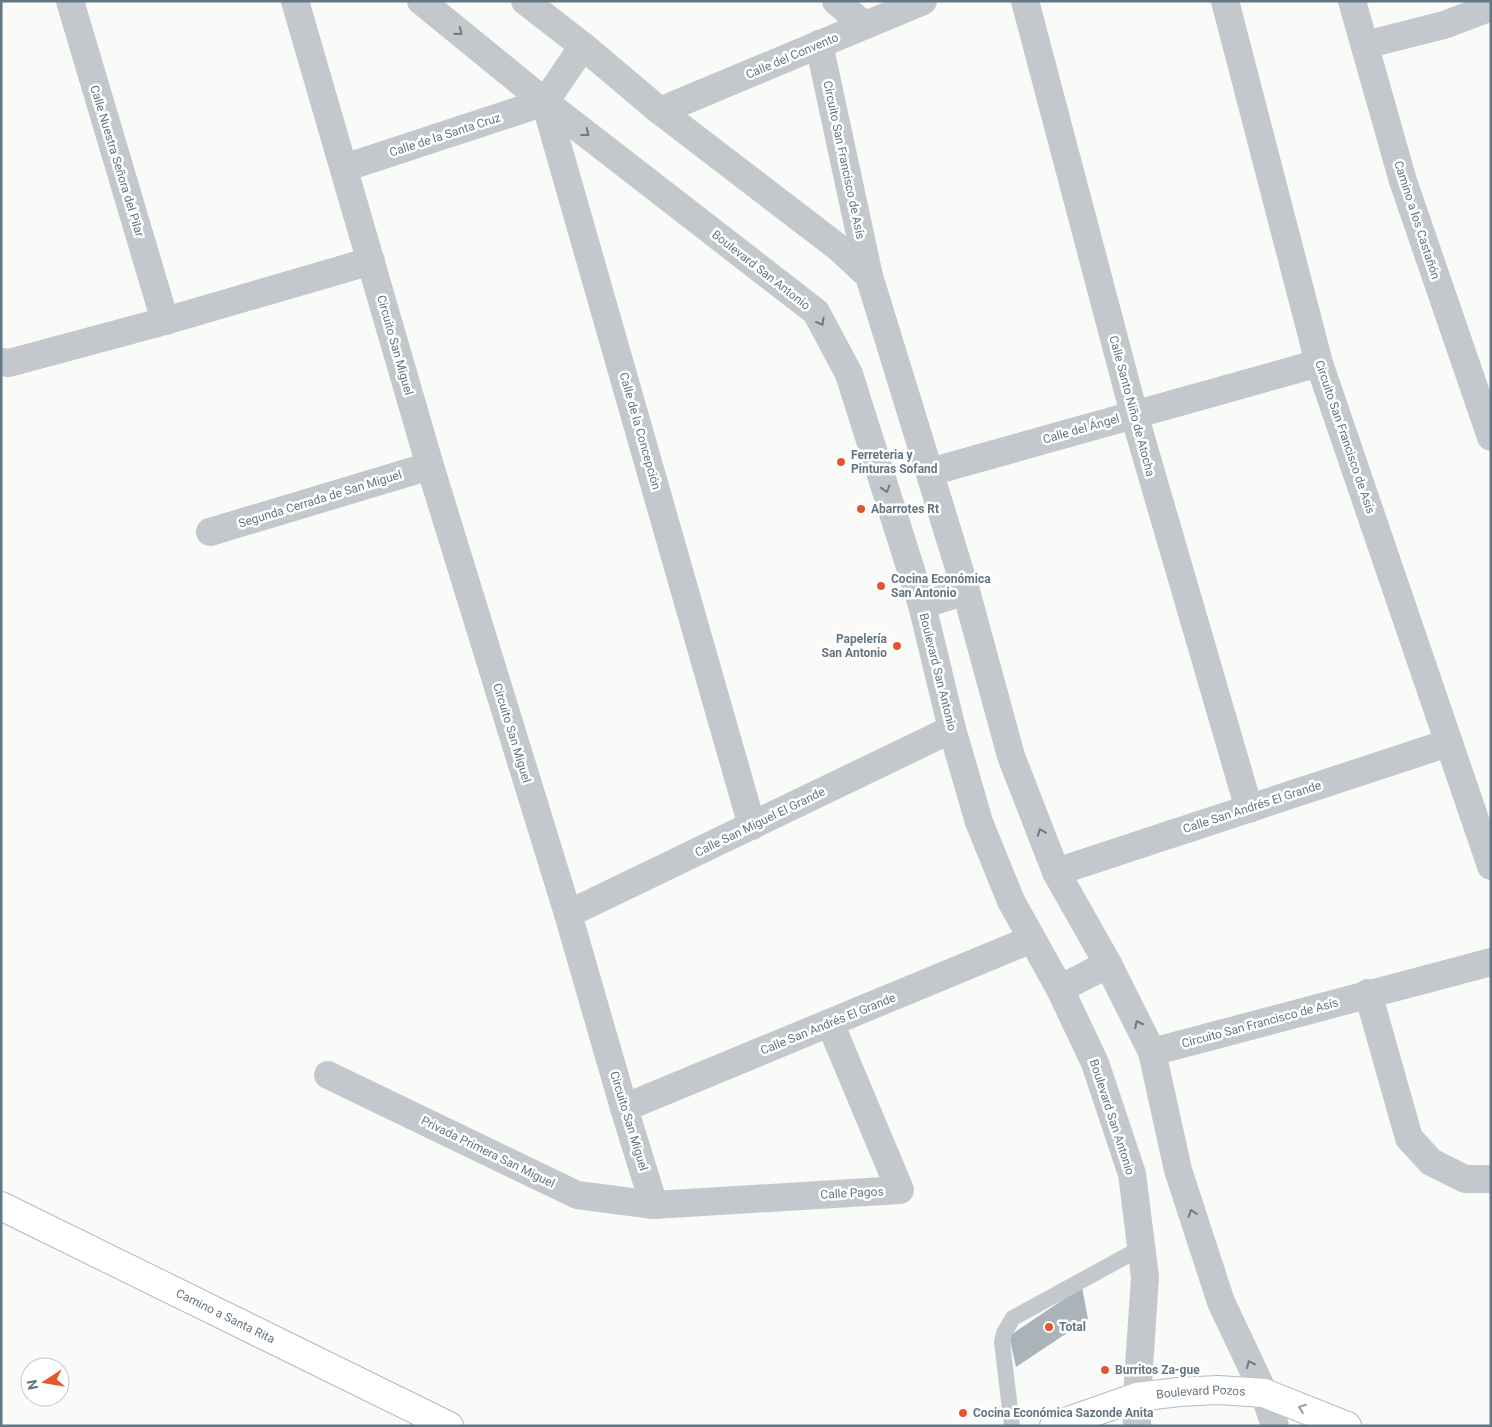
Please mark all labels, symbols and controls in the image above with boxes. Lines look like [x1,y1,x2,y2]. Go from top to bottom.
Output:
one-way arrow [453,26,462,34]
street label: Calle del Convento [744,30,841,82]
street label: Circuito San Francisco de Asís [820,79,868,241]
street label: Calle Nuestra Señora del Pilar [87,83,147,239]
street label: Calle de la Santa Cruz [388,110,502,160]
one-way arrow [580,128,589,136]
street label: Camino a los Castañón [1391,159,1443,281]
street label: Boulevard San Antonio [709,227,813,313]
street label: Circuito San Miguel [374,293,416,397]
one-way arrow [815,317,825,326]
street label: Calle Santo Niño de Atocha [1106,334,1158,478]
street label: Circuito San Francisco de Asís [1312,358,1378,516]
street label: Calle de la Concepción [617,371,663,491]
street label: Calle del Ángel [1041,410,1121,447]
place label: Ferreteria y Pinturas Sofand [851,448,938,476]
marker: Ferreteria y Pinturas Sofand [835,456,847,468]
street label: Segunda Cerrada de San Miguel [237,467,403,531]
one-way arrow [880,485,890,493]
place label: Abarrotes Rt [871,502,939,516]
marker: Abarrotes Rt [855,503,867,515]
place label: Cocina Económica San Antonio [891,572,991,600]
marker: Cocina Económica San Antonio [875,580,887,592]
street label: Boulevard San Antonio [917,612,959,732]
place label: Papelería San Antonio [822,632,888,660]
marker: Papelería San Antonio [891,640,903,652]
street label: Circuito San Miguel [490,682,534,784]
street label: Calle San Andrés El Grande [1181,778,1323,836]
street label: Calle San Miguel El Grande [693,784,827,860]
one-way arrow [1037,829,1047,837]
street label: Calle San Andrés El Grande [758,990,898,1058]
street label: Circuito San Francisco de Asís [1180,995,1340,1051]
one-way arrow [1134,1020,1144,1029]
street label: Boulevard San Antonio [1087,1057,1137,1177]
street label: Circuito San Miguel [607,1070,651,1172]
street label: Privada Primera San Miguel [419,1113,557,1191]
street label: Calle Pagos [820,1184,884,1202]
one-way arrow [1188,1209,1198,1218]
street label: Camino a Santa Rita [174,1286,277,1346]
place label: Total [1059,1320,1086,1334]
marker: Total [1043,1321,1055,1333]
north arrow [20,1357,70,1407]
one-way arrow [1247,1361,1257,1370]
place label: Burritos Za-gue [1115,1363,1200,1377]
marker: Burritos Za-gue [1099,1364,1111,1376]
text: N [23,1378,41,1391]
street label: Boulevard Pozos [1155,1383,1246,1402]
one-way arrow [1298,1404,1306,1414]
place label: Cocina Económica Sazonde Anita [973,1406,1154,1420]
marker: Cocina Económica Sazonde Anita [957,1407,969,1419]

